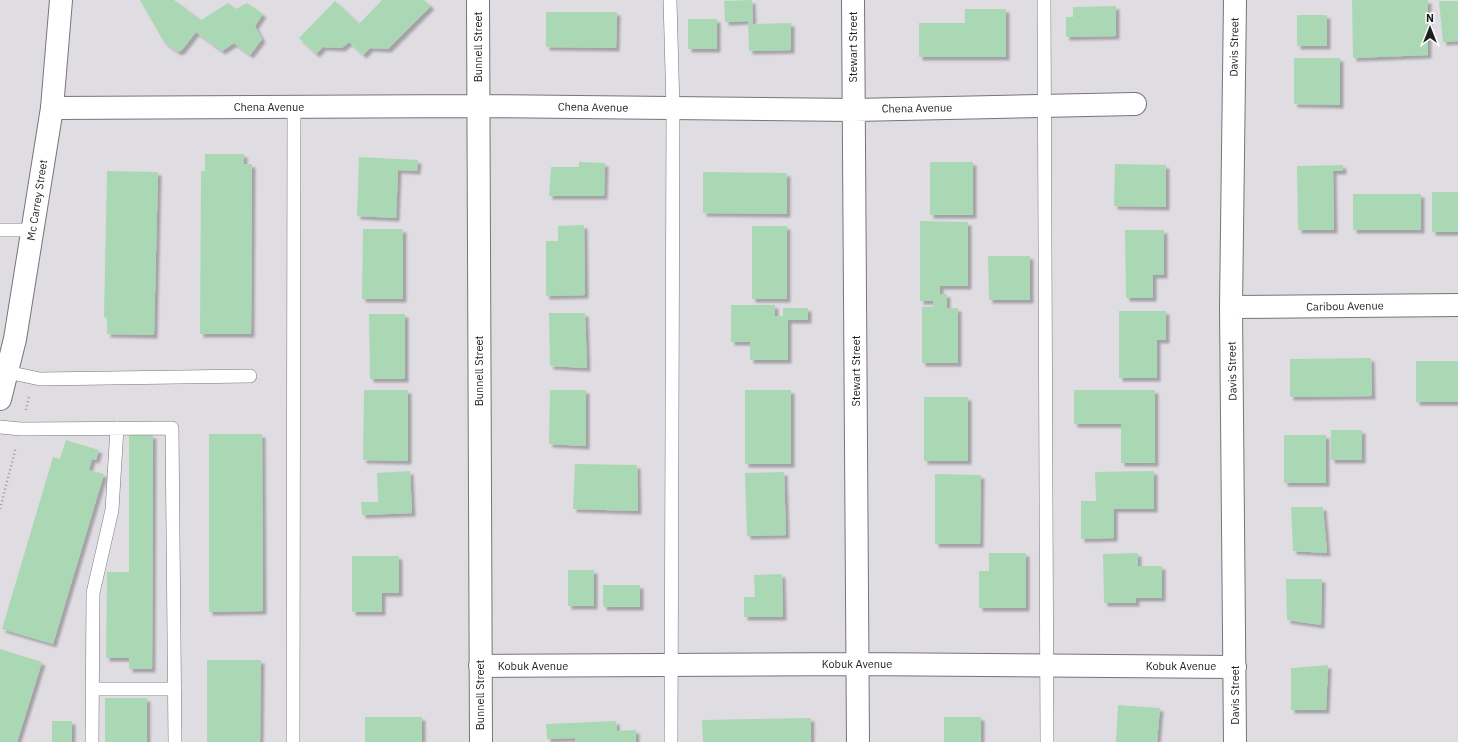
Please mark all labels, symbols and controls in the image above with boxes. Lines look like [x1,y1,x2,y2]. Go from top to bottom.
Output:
north arrow [1410,8,1450,48]
street label: Stewart Street [846,11,860,83]
text: N [1426,11,1434,25]
street label: Bunnell Street [471,12,485,82]
street label: Davis Street [1226,17,1242,77]
street label: Chena Avenue [558,99,628,115]
street label: Chena Avenue [234,100,304,114]
street label: Chena Avenue [882,100,952,116]
street label: Mc Carrey Street [24,158,50,242]
street label: Caribou Avenue [1306,298,1384,314]
street label: Stewart Street [849,335,863,407]
street label: Bunnell Street [472,336,486,406]
street label: Davis Street [1224,341,1240,401]
street label: Kobuk Avenue [822,657,892,671]
street label: Kobuk Avenue [498,659,568,673]
street label: Kobuk Avenue [1146,659,1216,673]
street label: Bunnell Street [473,660,487,730]
street label: Davis Street [1228,665,1242,725]

